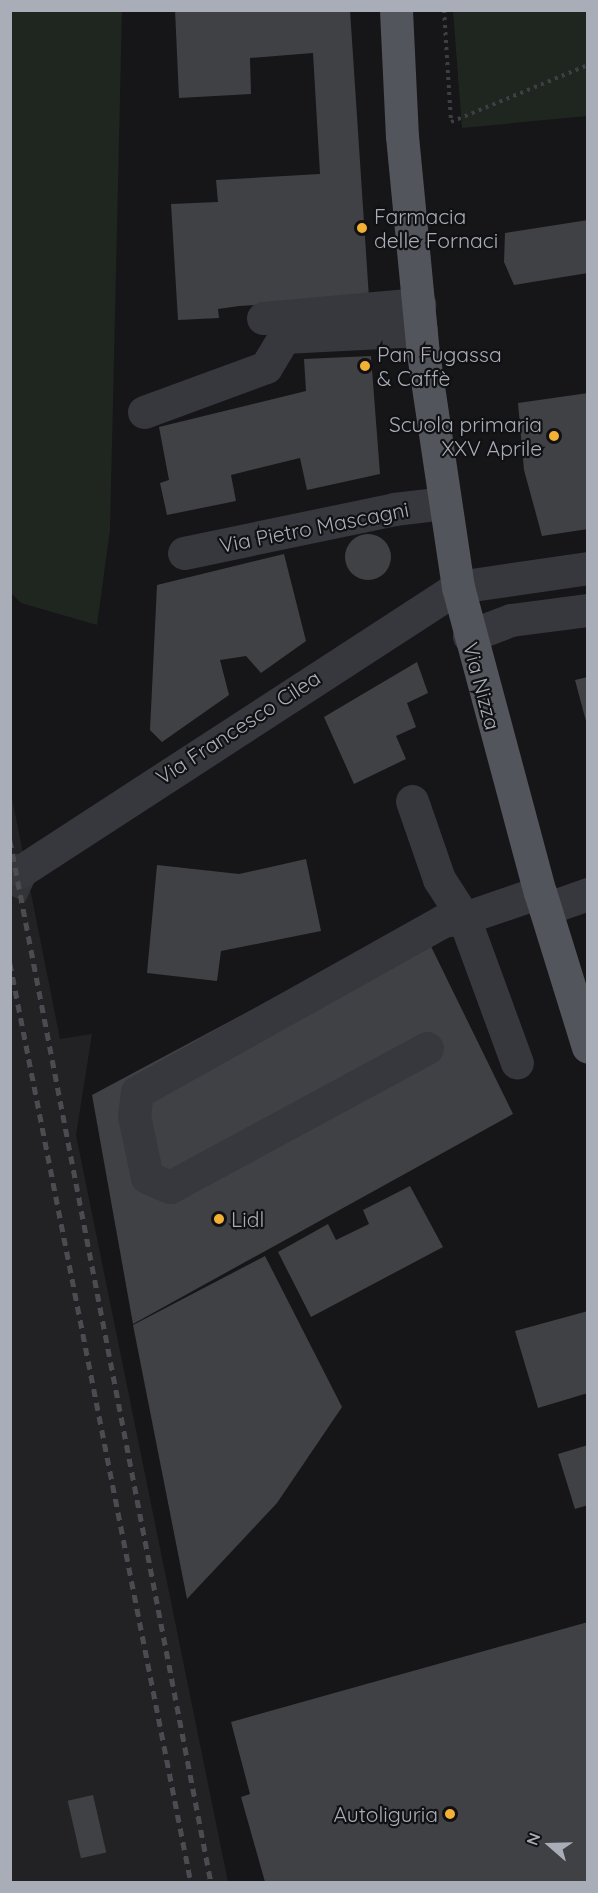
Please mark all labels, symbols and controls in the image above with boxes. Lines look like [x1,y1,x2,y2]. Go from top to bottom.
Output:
place label: Farmacia delle Fornaci [374,203,498,253]
marker: Farmacia delle Fornaci [355,221,369,235]
place label: Pan Fugassa & Caffè [377,341,502,391]
marker: Pan Fugassa & Caffè [358,359,372,373]
place label: Scuola primaria XXV Aprile [389,411,542,461]
marker: Scuola primaria XXV Aprile [547,429,561,443]
street label: Via Pietro Mascagni [217,496,411,558]
street label: Via Nizza [458,639,506,733]
street label: Via Francesco Cilea [151,665,325,789]
place label: Lidl [231,1206,264,1232]
marker: Lidl [212,1212,226,1226]
place label: Autoliguria [333,1801,438,1827]
marker: Autoliguria [443,1807,457,1821]
north arrow [520,1815,580,1875]
text: N [522,1830,544,1848]

